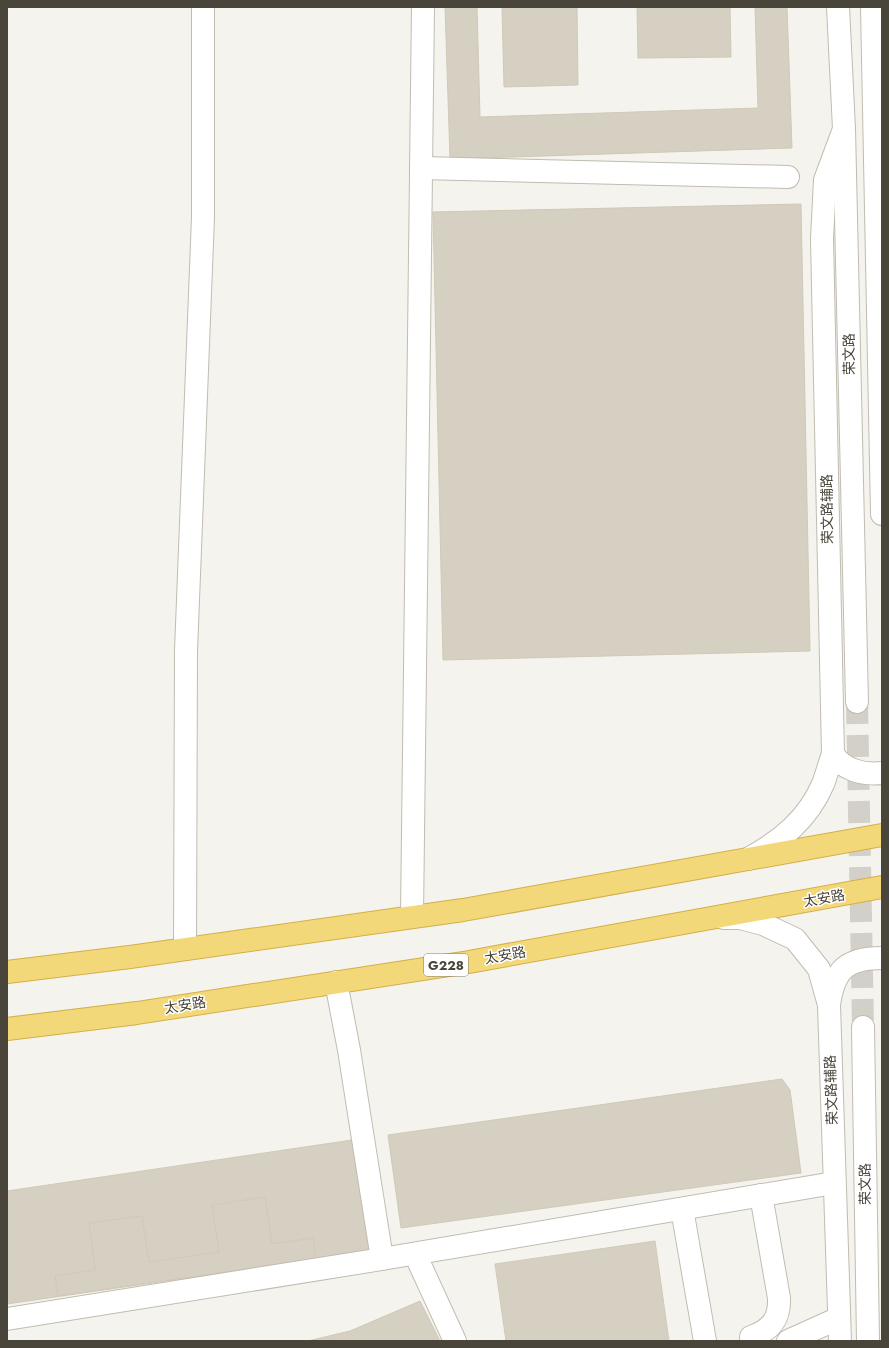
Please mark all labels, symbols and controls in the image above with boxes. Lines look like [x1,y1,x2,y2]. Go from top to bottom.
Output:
street label: 荣文路 [839,333,859,375]
street label: 荣文路辅路 [816,474,838,544]
street label: 太安路 [802,885,846,911]
street label: 太安路 [483,942,527,968]
road number: G228 [424,954,468,976]
street label: 太安路 [163,992,207,1018]
street label: 荣文路辅路 [820,1055,842,1125]
street label: 荣文路 [855,1163,875,1205]

